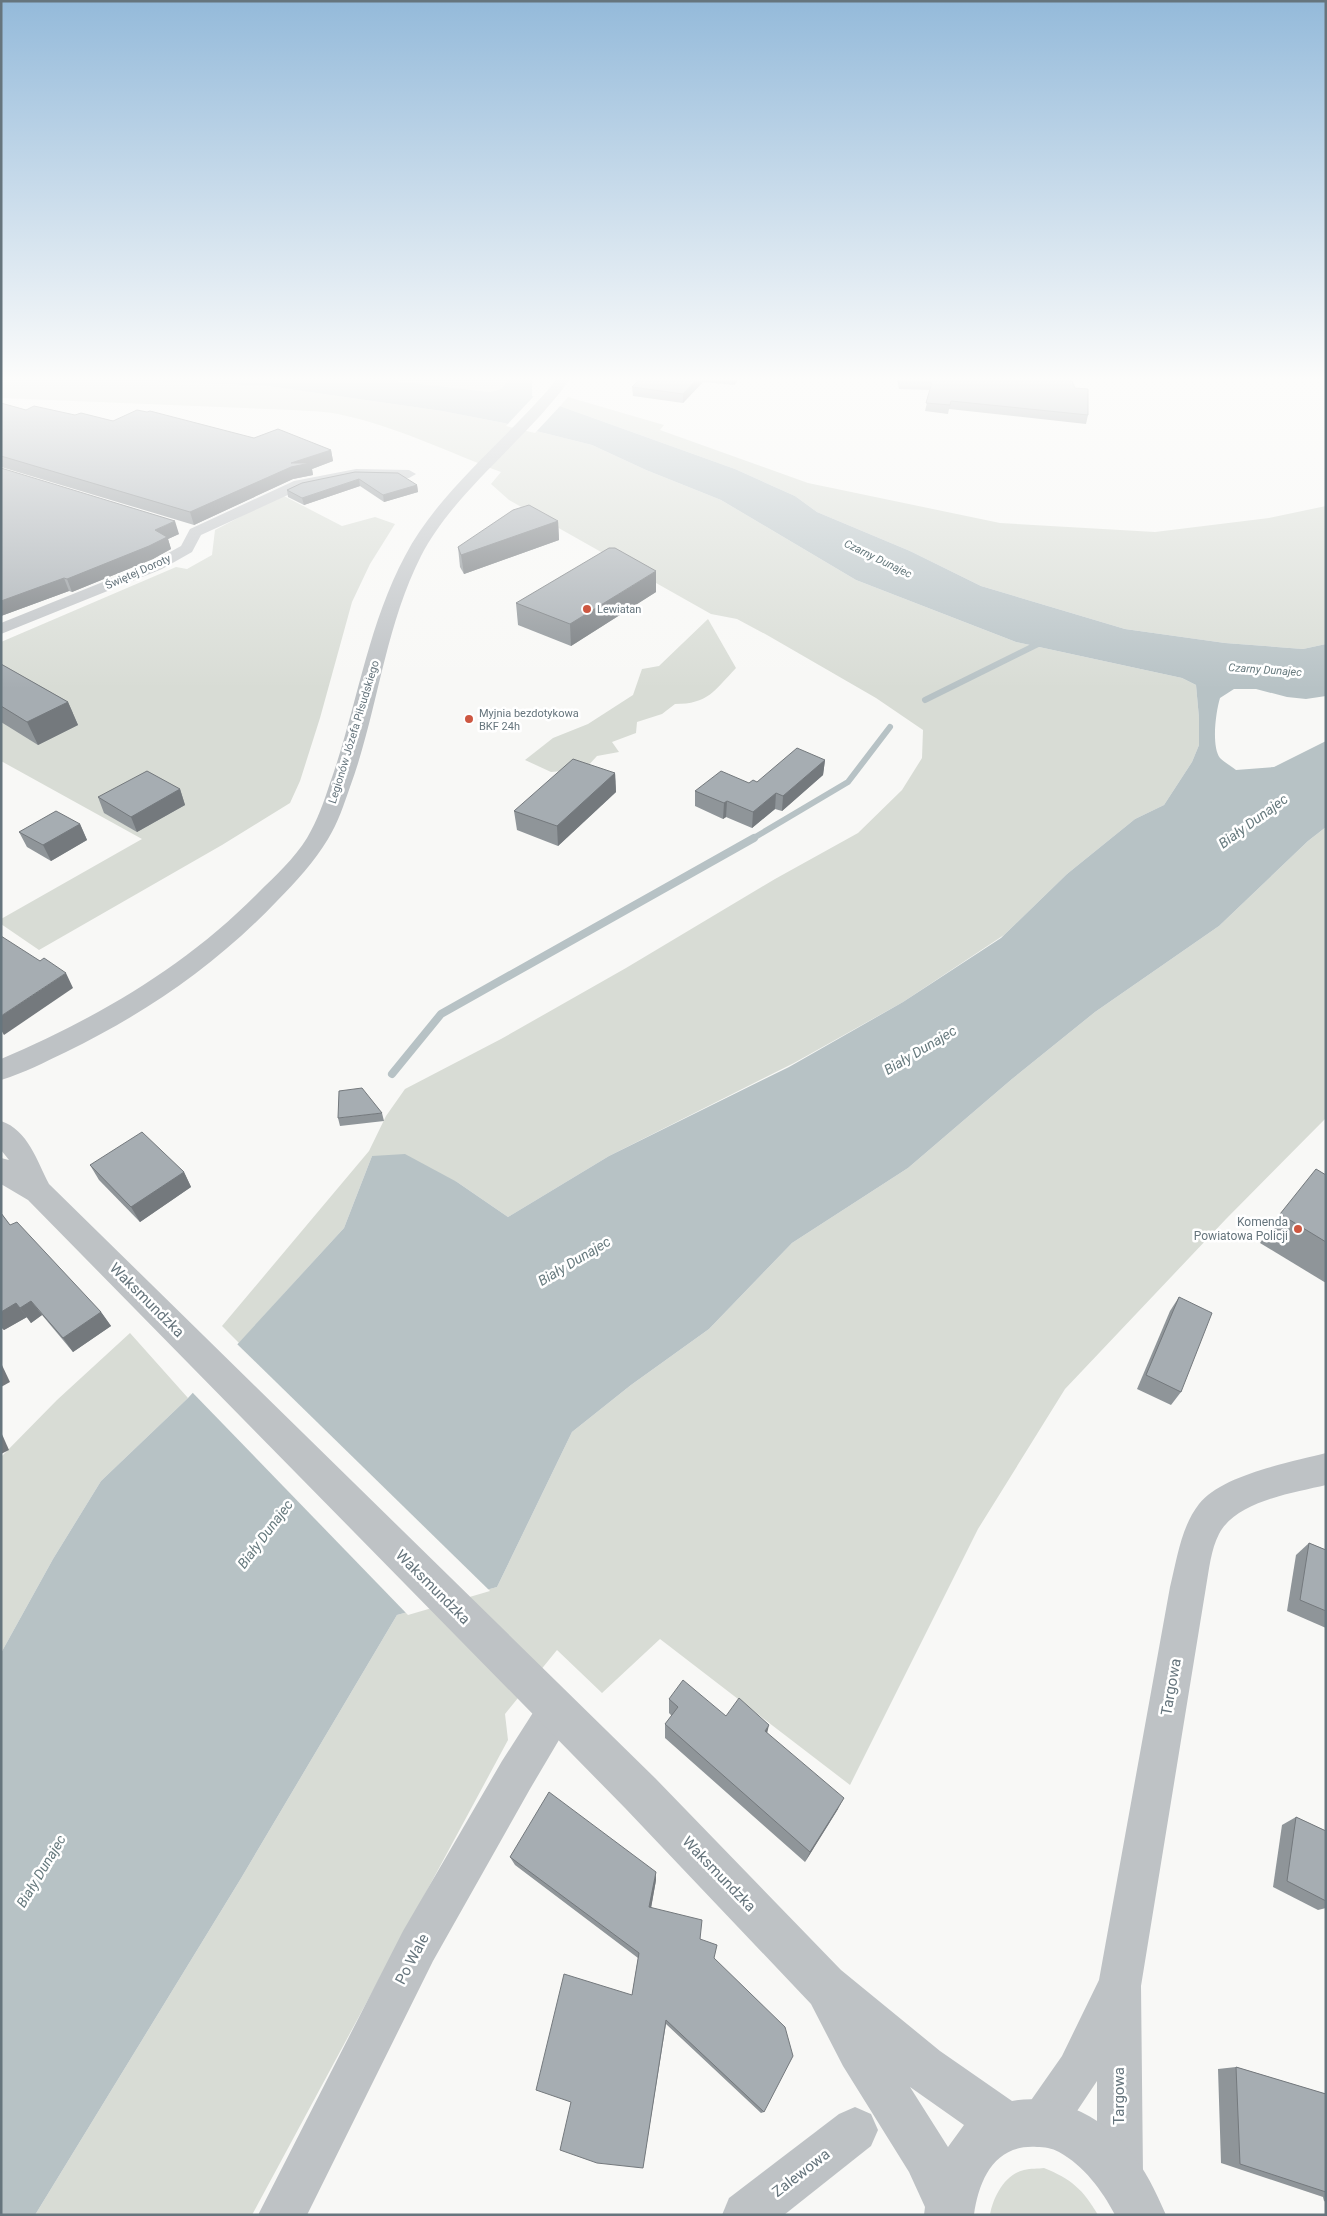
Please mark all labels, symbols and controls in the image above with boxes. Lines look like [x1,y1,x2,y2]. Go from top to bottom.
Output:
water label: Czarny Dunajec [842,537,914,581]
street label: Świętej Doroty [103,551,173,592]
marker: Lewiatan [581,603,593,615]
place label: Lewiatan [597,603,641,616]
street label: Legionów Józefa Piłsudskiego [326,659,382,805]
water label: Czarny Dunajec [1228,661,1303,679]
place label: Myjnia bezdotykowa BKF 24h [479,707,579,733]
marker: Myjnia bezdotykowa BKF 24h [463,713,475,725]
water label: Biały Dunajec [1215,791,1291,851]
water label: Biały Dunajec [881,1022,959,1078]
place label: Komenda Powiatowa Policji [1194,1215,1288,1243]
marker: Komenda Powiatowa Policji [1292,1223,1304,1235]
water label: Biały Dunajec [535,1233,613,1289]
street label: Waksmundzka [106,1259,188,1341]
water label: Biały Dunajec [234,1497,296,1571]
street label: Waksmundzka [392,1546,474,1628]
street label: Targowa [1157,1657,1185,1717]
water label: Biały Dunajec [13,1832,69,1910]
street label: Waksmundzka [679,1833,759,1915]
street label: Po Wale [391,1931,433,1987]
street label: Targowa [1110,2067,1128,2125]
street label: Zalewowa [769,2145,833,2201]

